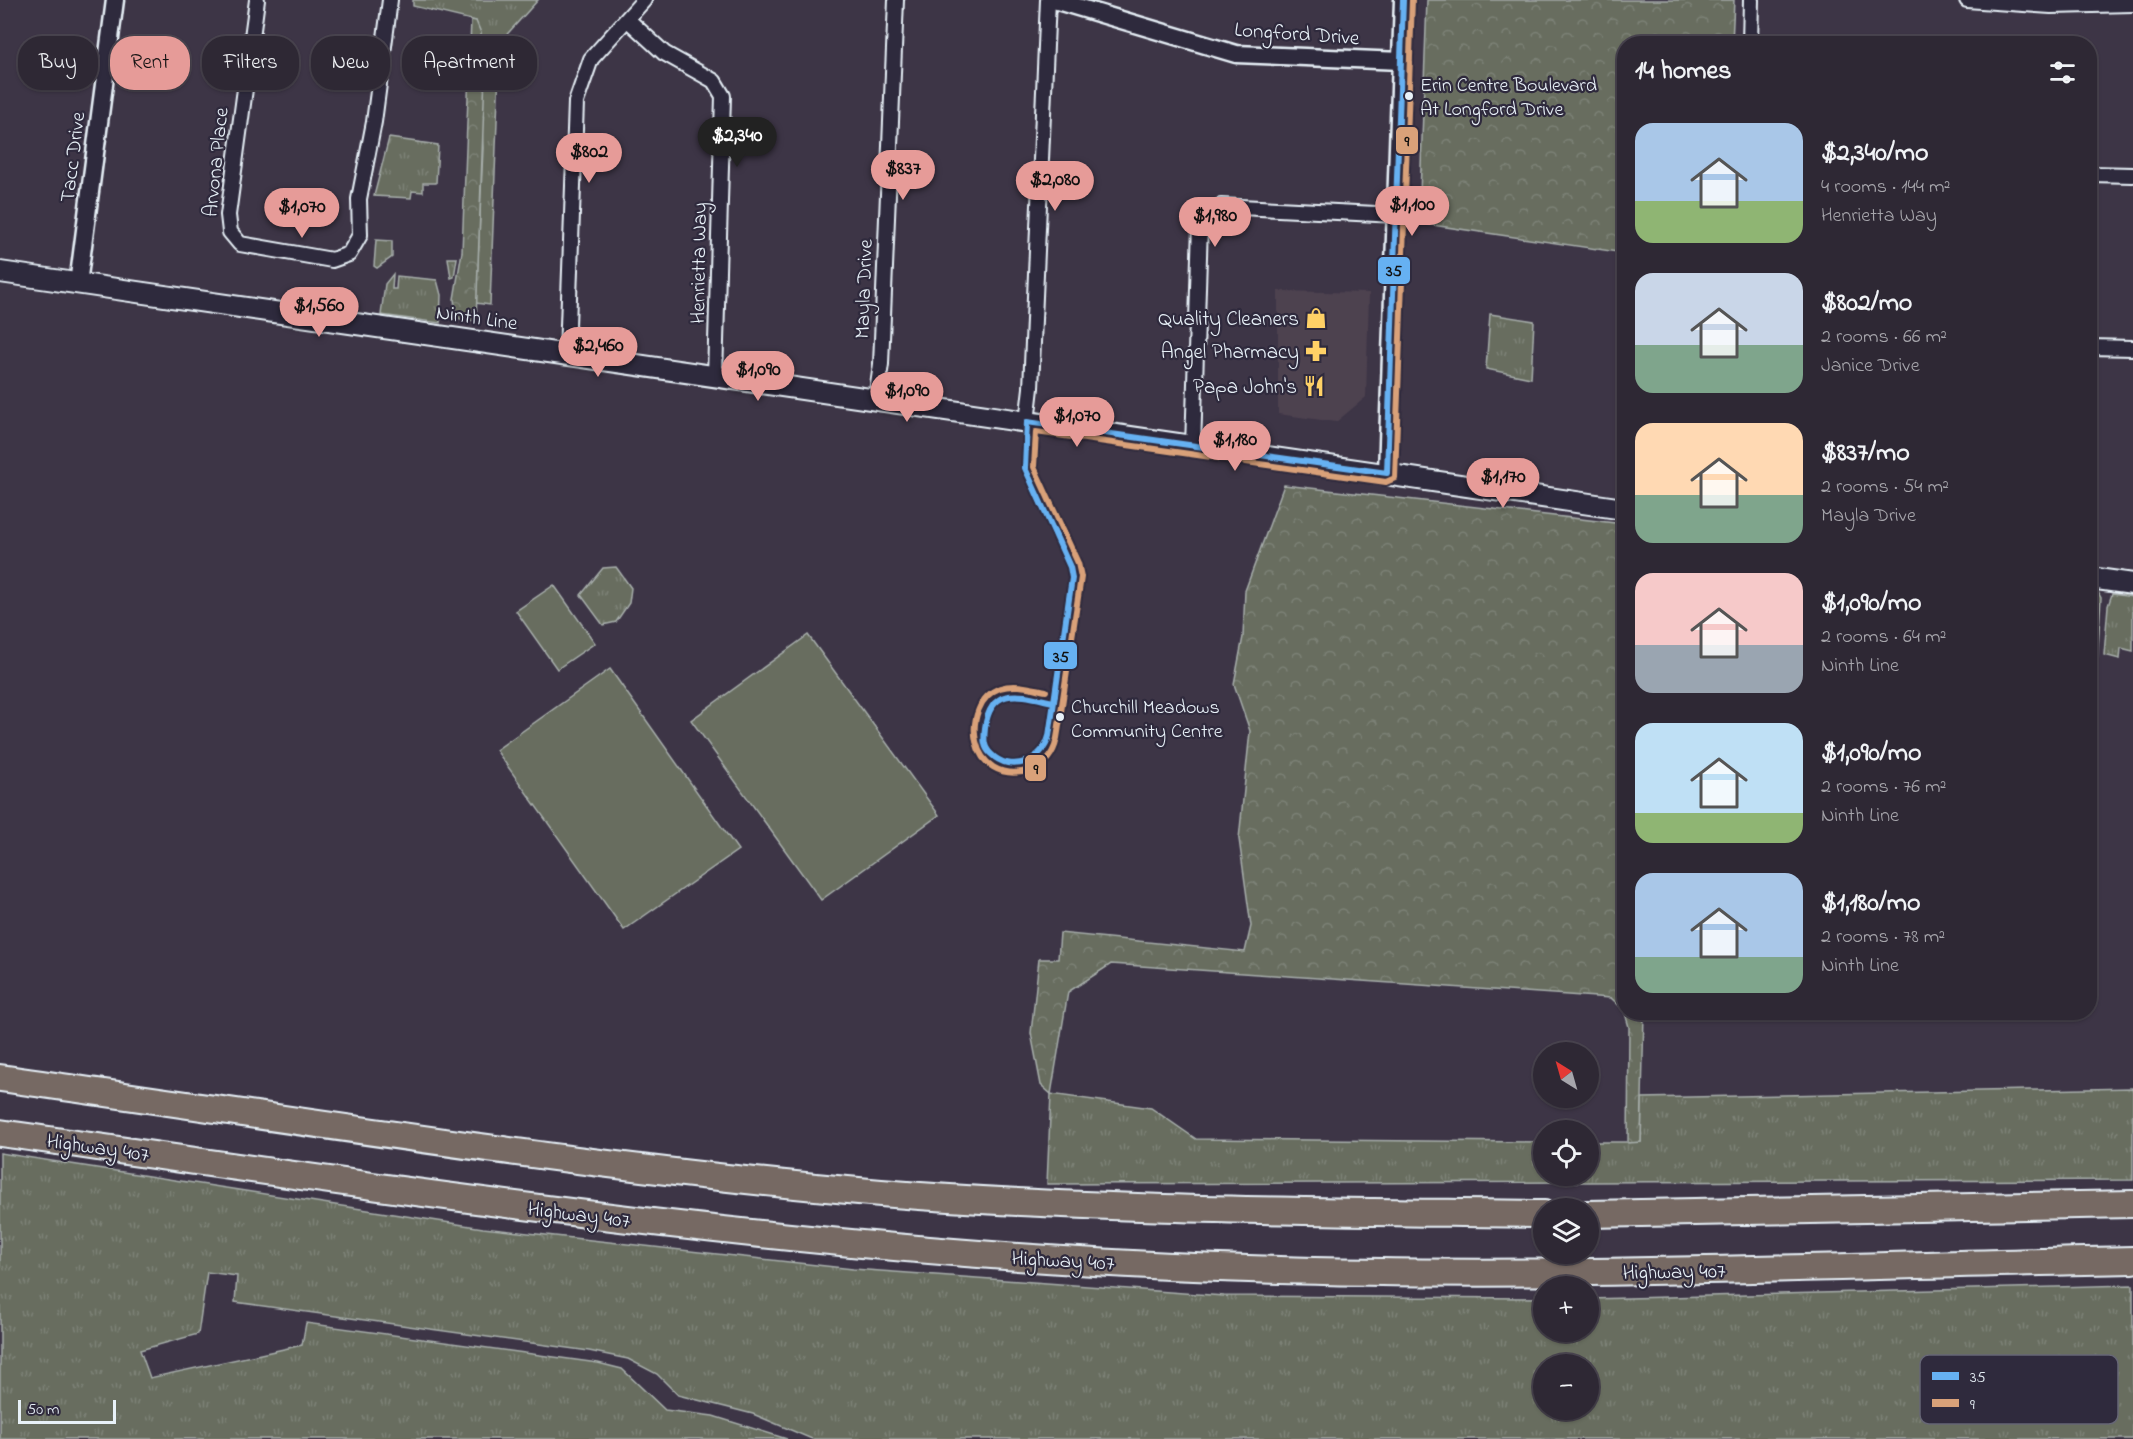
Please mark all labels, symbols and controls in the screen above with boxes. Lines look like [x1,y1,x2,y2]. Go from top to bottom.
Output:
street label: Longford Drive [1233,16,1361,56]
chip: Buy [18,36,98,90]
chip: Rent [110,36,190,90]
chip: Filters [202,36,299,90]
chip: New [311,36,390,90]
chip: Apartment [402,36,537,90]
text: 14 homes [1635,53,1731,91]
icon: filters [2046,56,2079,89]
place label: Erin Centre Boulevard At Longford Drive [1420,72,1597,126]
marker: Erin Centre Boulevard At Longford Drive [1403,90,1415,102]
street label: Arvona Place [196,105,238,218]
street label: Tacc Drive [54,110,94,204]
pin: $2,340 [688,117,786,168]
text: $2,340 [712,122,762,151]
line badge: 9 [1395,126,1419,155]
text: 9 [1404,130,1410,154]
pin: $802 [553,133,625,184]
text: $2,340/mo [1821,135,1929,173]
text: $802 [570,138,608,167]
icon: home [1683,147,1755,219]
pin: $837 [867,150,939,201]
text: $837 [885,155,921,184]
pin: $2,080 [1006,161,1104,212]
text: $2,080 [1030,166,1080,195]
text: 4 rooms · 144 m² [1821,173,1951,202]
pin: $1,100 [1363,186,1461,237]
pin: $1,070 [253,188,351,239]
text: $1,100 [1389,191,1435,220]
text: $1,070 [278,193,326,222]
pin: $1,980 [1166,197,1264,248]
street label: Henrietta Way [684,202,718,324]
text: $1,980 [1193,202,1237,231]
text: Henrietta Way [1821,202,1937,231]
street label: Mayla Drive [848,238,884,339]
line badge: 35 [1377,256,1411,285]
text: 35 [1385,260,1403,284]
text: $802/mo [1821,285,1912,323]
pin: $1,560 [270,287,368,338]
text: $1,560 [294,292,344,321]
icon: home [1683,297,1755,369]
street label: Ninth Line [434,298,520,340]
place label: Quality Cleaners [1158,305,1299,337]
shop icon: Quality Cleaners [1304,306,1328,330]
text: 2 rooms · 66 m² [1821,323,1947,352]
pin: $2,460 [549,327,647,378]
text: $2,460 [572,332,624,361]
place label: Angel Pharmacy [1161,338,1299,370]
pharmacy icon: Angel Pharmacy [1304,339,1328,363]
pin: $1,090 [709,351,807,402]
text: Janice Drive [1821,352,1920,381]
text: $1,090 [735,356,781,385]
pin: $1,090 [858,372,956,423]
place label: Papa John's [1193,373,1297,403]
restaurant icon: Papa John's [1302,374,1326,398]
text: $1,090 [884,377,930,406]
pin: $1,070 [1028,397,1126,448]
text: $1,070 [1053,402,1101,431]
pin: $1,180 [1186,421,1284,472]
text: $1,180 [1213,426,1257,455]
text: $837/mo [1821,435,1910,473]
icon: home [1683,447,1755,519]
pin: $1,170 [1454,458,1552,509]
text: $1,170 [1480,463,1526,492]
text: 2 rooms · 54 m² [1821,473,1949,502]
text: Mayla Drive [1821,502,1916,531]
text: $1,090/mo [1821,585,1922,623]
icon: home [1683,597,1755,669]
text: 2 rooms · 64 m² [1821,623,1946,652]
line badge: 35 [1043,641,1078,670]
text: 35 [1052,646,1070,670]
text: Ninth Line [1821,652,1899,681]
place label: Churchill Meadows Community Centre [1071,694,1223,747]
marker: Churchill Meadows Community Centre [1054,711,1066,723]
text: $1,090/mo [1821,735,1922,773]
icon: home [1683,747,1755,819]
line badge: 9 [1024,754,1047,782]
text: 9 [1033,758,1039,782]
text: 2 rooms · 76 m² [1821,773,1946,802]
text: Ninth Line [1821,802,1899,831]
text: $1,180/mo [1821,885,1920,923]
icon: home [1683,897,1755,969]
text: 2 rooms · 78 m² [1821,923,1945,952]
text: Ninth Line [1821,952,1899,981]
north arrow [1533,1042,1599,1108]
map controls [1533,1042,1599,1420]
button: locate [1533,1120,1599,1186]
street label: Highway 407 [44,1127,151,1173]
street label: Highway 407 [526,1195,632,1239]
button: layers [1533,1198,1599,1264]
street label: Highway 407 [1011,1244,1115,1282]
street label: Highway 407 [1622,1257,1726,1291]
button: + [1533,1276,1599,1342]
button: − [1533,1354,1599,1420]
legend [1920,1355,2118,1424]
text: 35 [1970,1366,1986,1390]
text: 9 [1970,1393,1975,1417]
scale bar [18,1397,116,1424]
text: 50 m [27,1398,59,1422]

